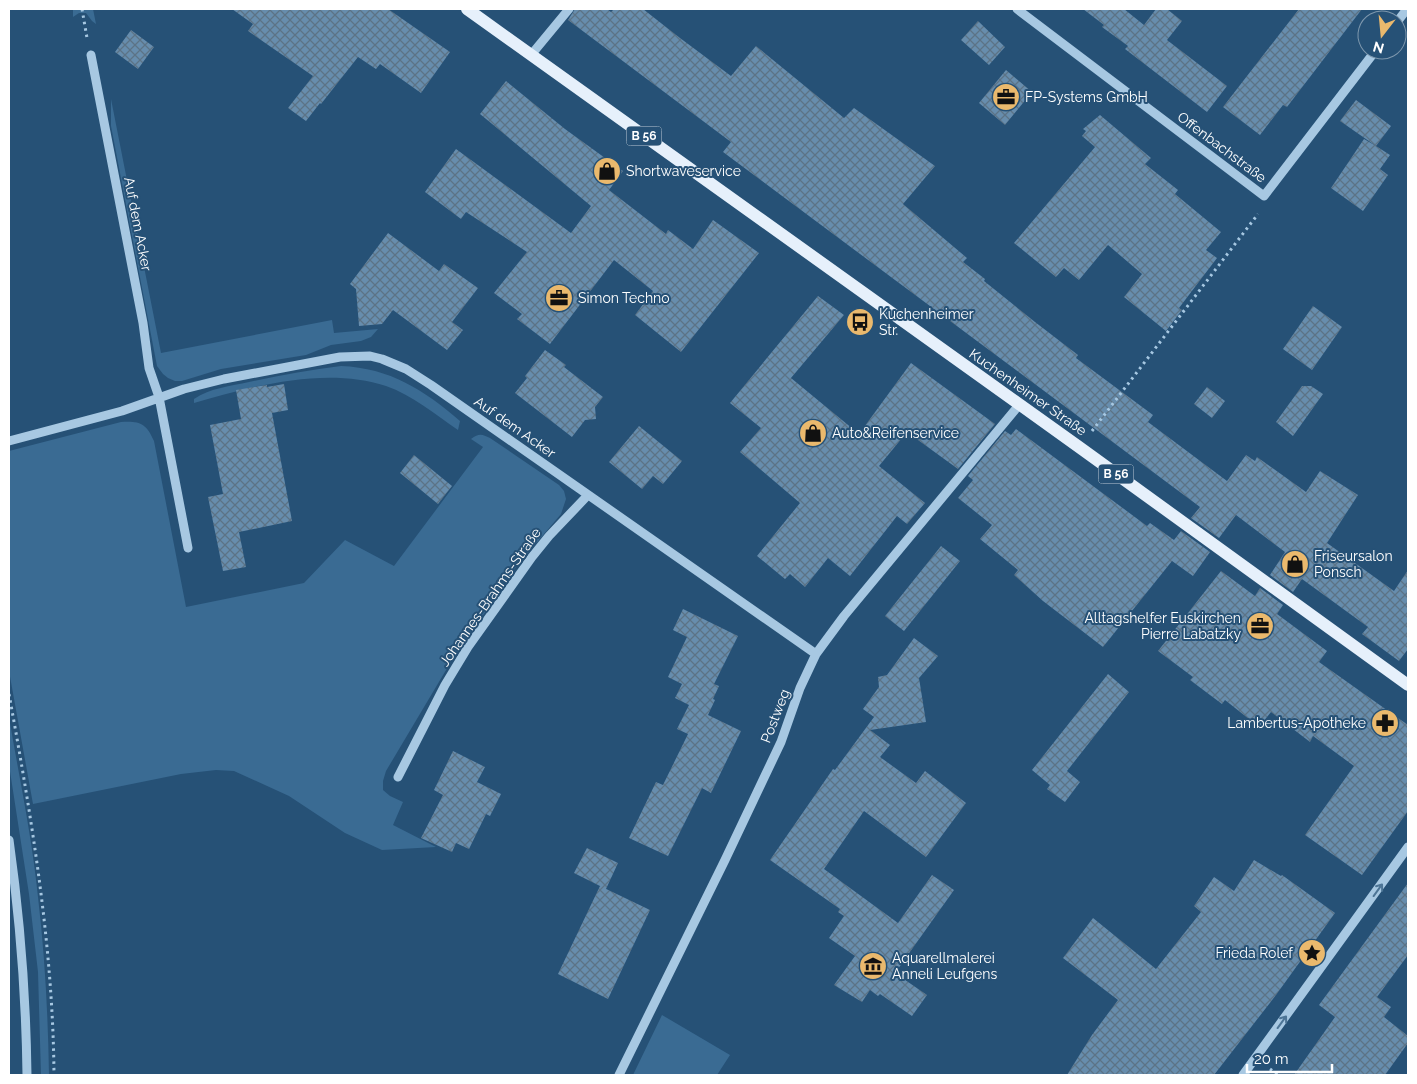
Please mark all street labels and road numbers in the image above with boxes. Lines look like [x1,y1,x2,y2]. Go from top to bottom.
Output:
street label: Offenbachstraße [1175,108,1269,186]
road number: B 56 [626,126,662,146]
street label: Auf dem Acker [121,176,155,273]
street label: Kuchenheimer Straße [966,345,1090,439]
street label: Auf dem Acker [471,393,559,461]
road number: B 56 [1098,464,1134,484]
street label: Johannes-Brahms-Straße [436,525,544,669]
street label: Postweg [757,687,793,745]

